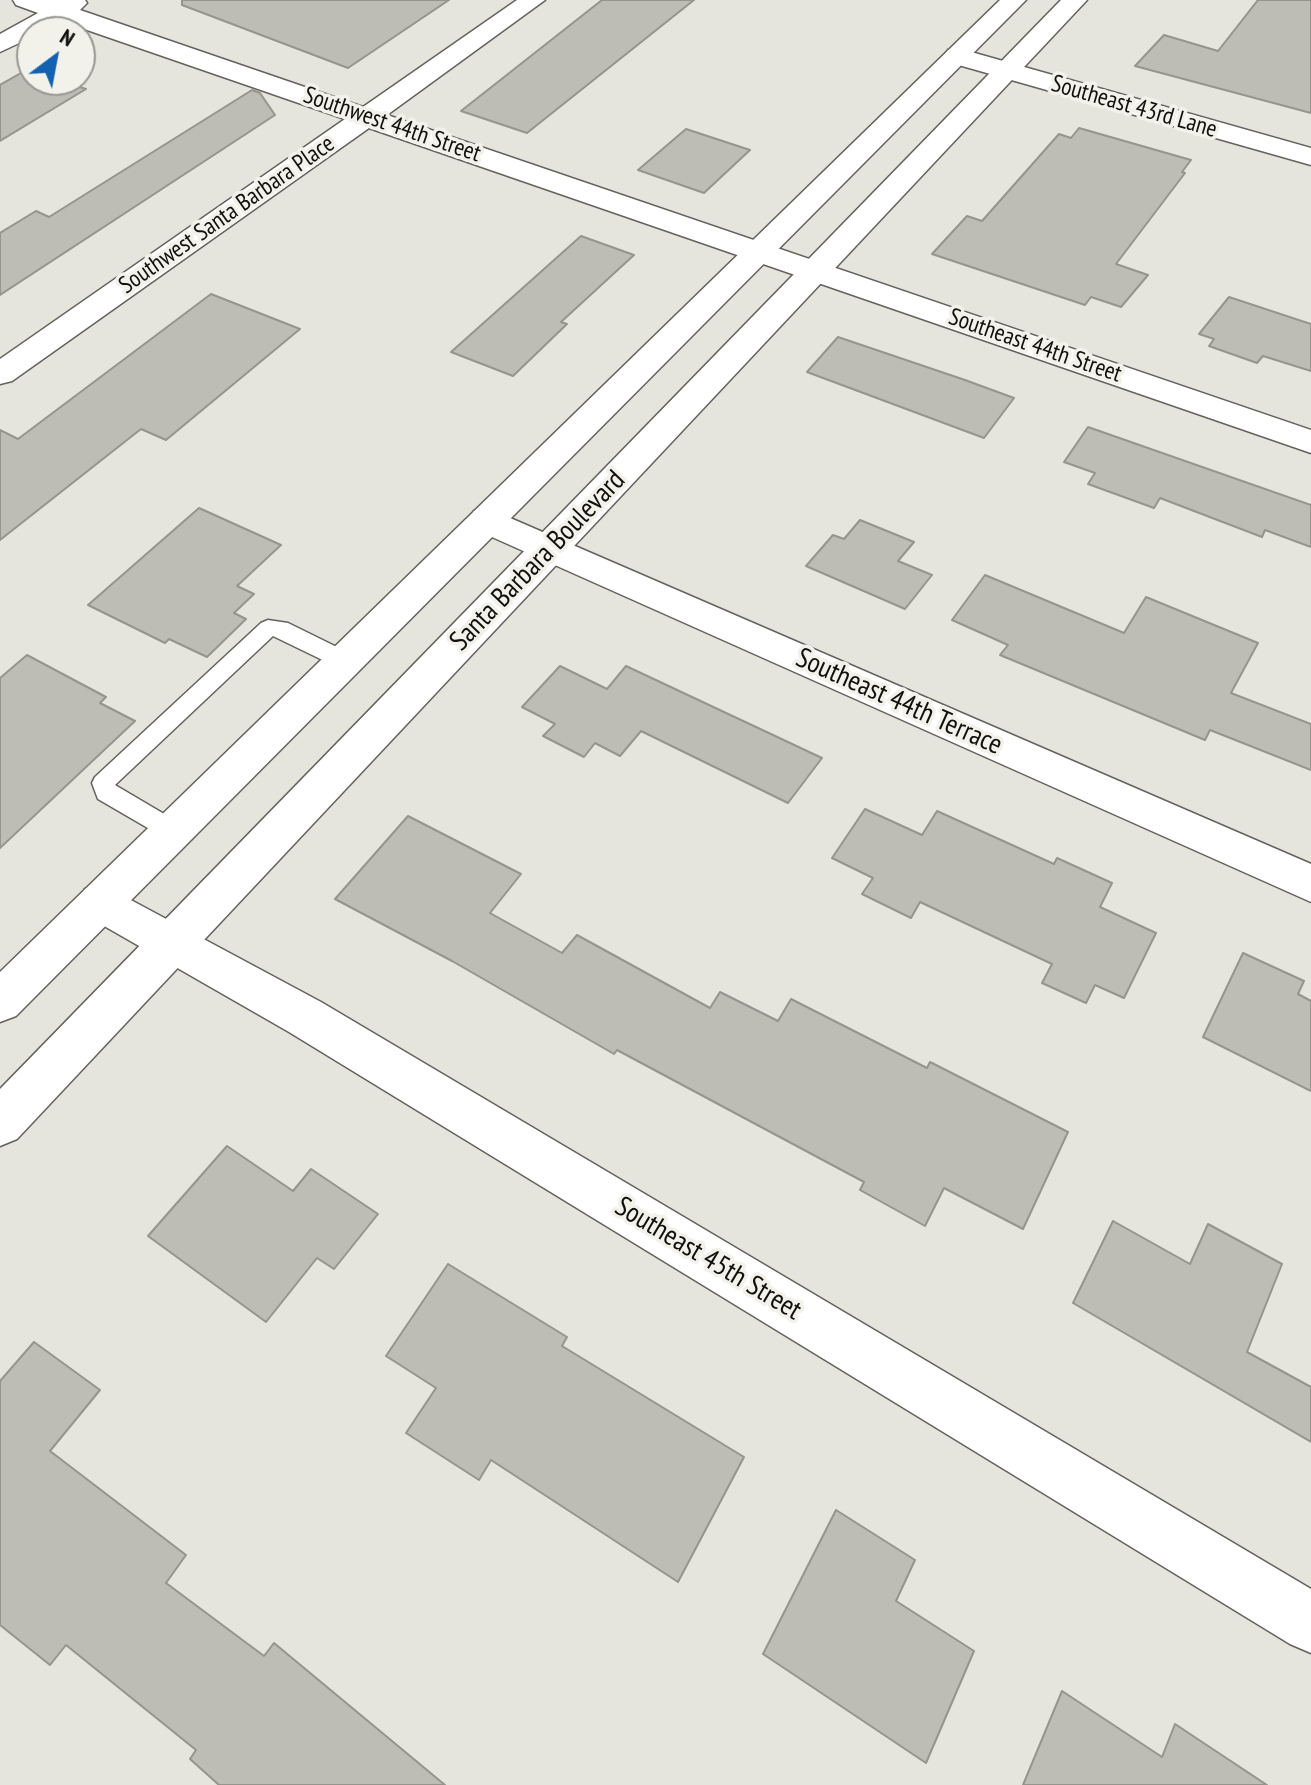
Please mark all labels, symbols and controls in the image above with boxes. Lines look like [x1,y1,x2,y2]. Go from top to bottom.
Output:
north arrow [16,16,96,96]
text: N [55,22,80,52]
street label: Southeast 43rd Lane [1048,70,1220,144]
street label: Southwest 44th Street [300,81,484,169]
street label: Southwest Santa Barbara Place [114,130,340,300]
street label: Southeast 44th Street [945,303,1125,389]
street label: Santa Barbara Boulevard [443,464,633,658]
street label: Southeast 44th Terrace [791,641,1007,763]
street label: Southeast 45th Street [609,1190,807,1328]

